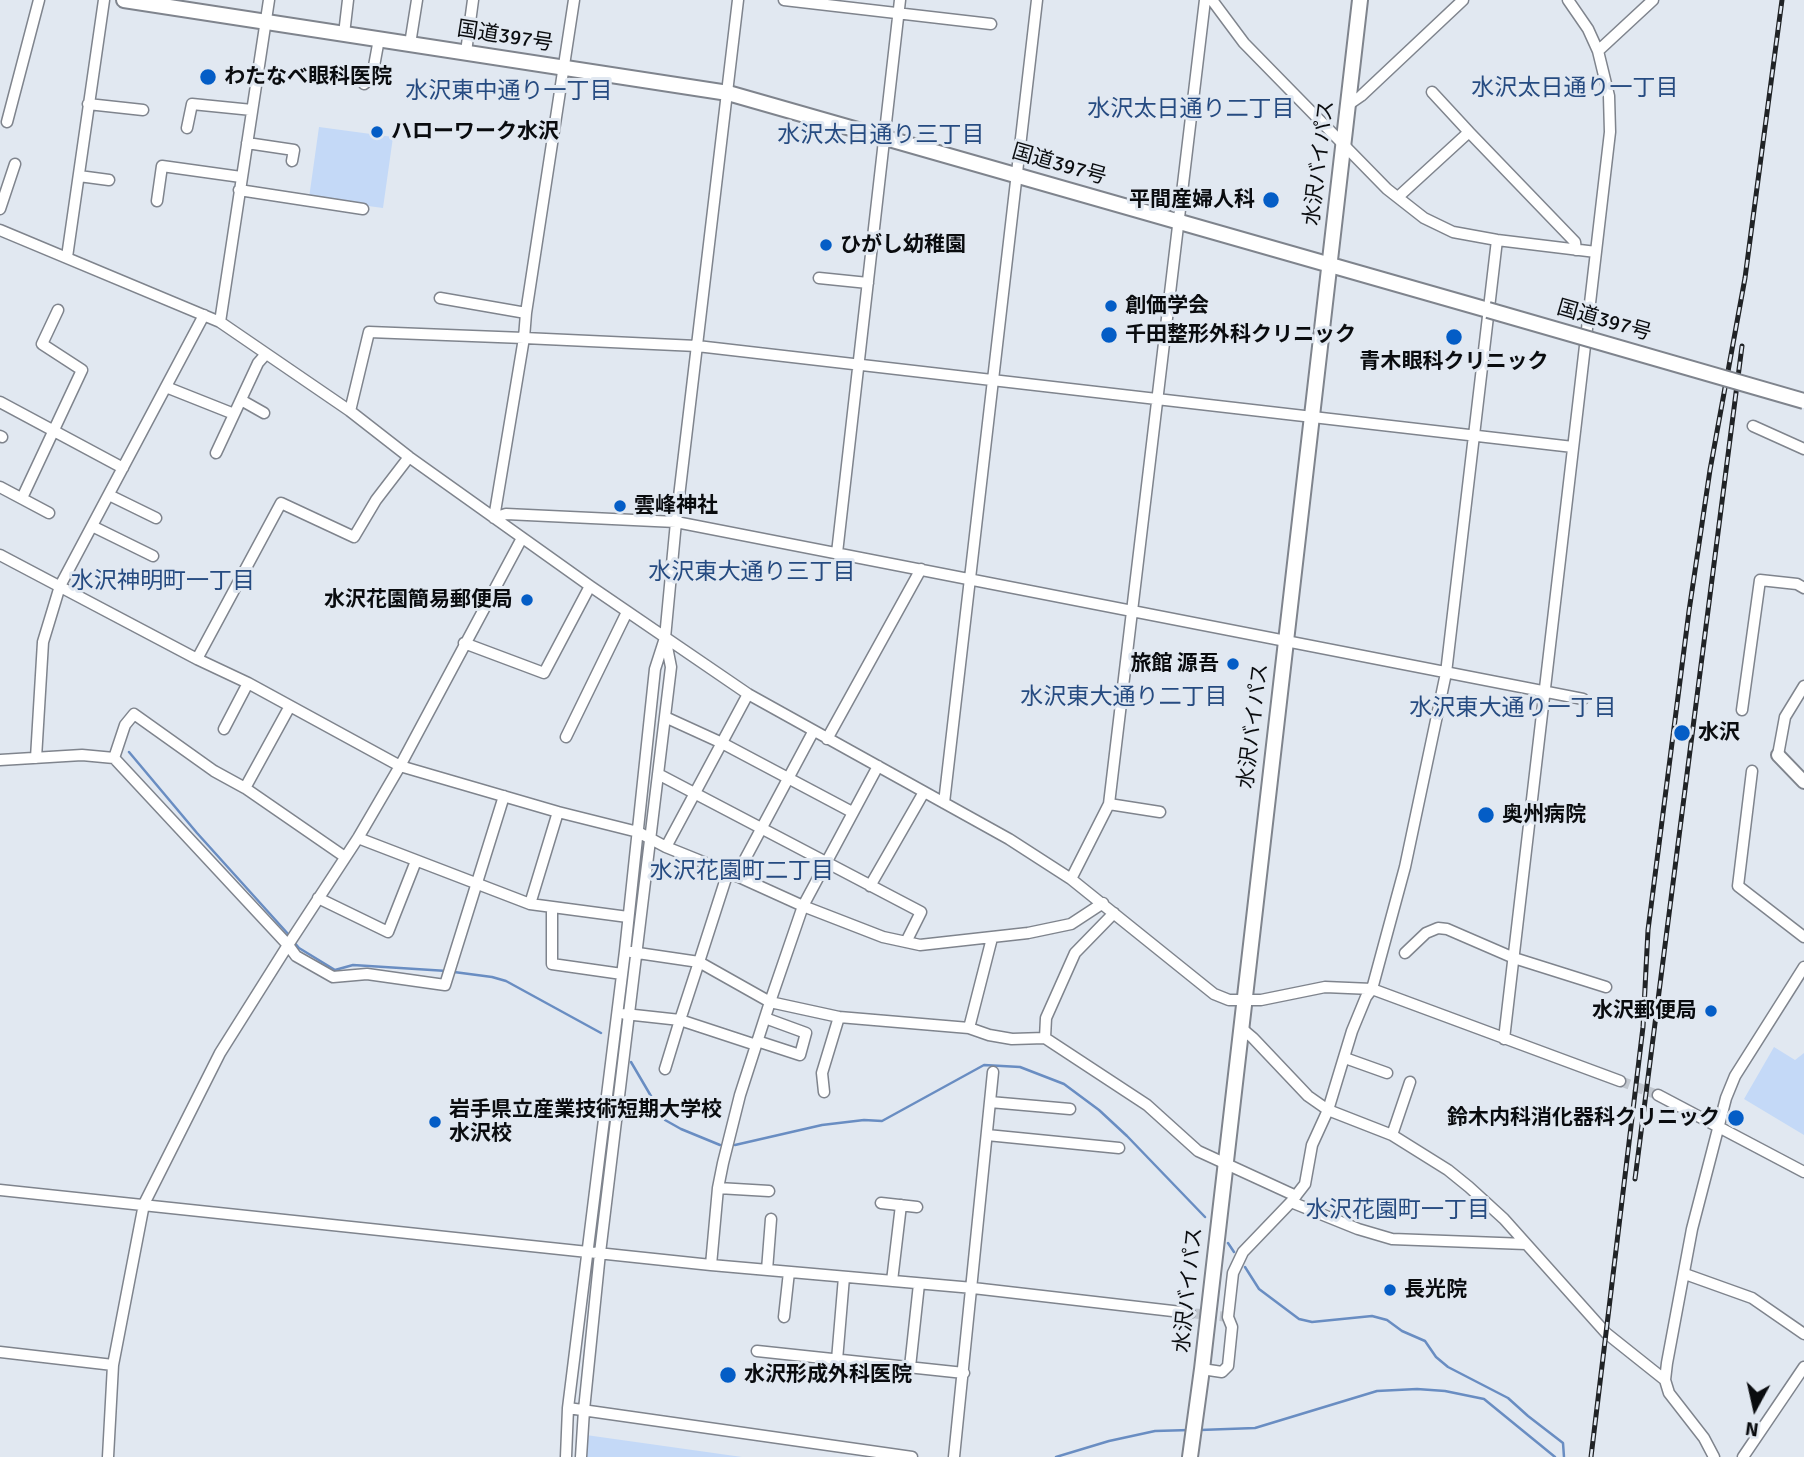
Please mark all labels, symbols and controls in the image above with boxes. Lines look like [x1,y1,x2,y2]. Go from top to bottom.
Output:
street label: 国道397号 [455,17,555,57]
place label: わたなべ眼科医院 [224,64,392,90]
marker: わたなべ眼科医院 [198,67,218,87]
district label: 水沢太日通り一丁目 [1472,75,1678,103]
district label: 水沢東中通り一丁目 [406,78,612,106]
district label: 水沢太日通り二丁目 [1088,96,1294,124]
street label: 水沢バイパス [1300,99,1340,227]
place label: ハローワーク水沢 [391,119,559,145]
district label: 水沢太日通り三丁目 [778,122,984,150]
marker: ハローワーク水沢 [369,124,385,140]
street label: 国道397号 [1009,140,1109,190]
place label: 平間産婦人科 [1129,187,1255,213]
marker: 平間産婦人科 [1261,190,1281,210]
place label: ひがし幼稚園 [840,232,966,258]
marker: ひがし幼稚園 [818,237,834,253]
place label: 創価学会 [1125,293,1209,319]
street label: 国道397号 [1554,296,1654,346]
marker: 創価学会 [1103,298,1119,314]
place label: 千田整形外科クリニック [1125,322,1356,348]
marker: 千田整形外科クリニック [1099,325,1119,345]
marker: 青木眼科クリニック [1444,327,1464,347]
place label: 青木眼科クリニック [1360,349,1548,375]
place label: 雲峰神社 [634,493,718,519]
marker: 雲峰神社 [612,498,628,514]
district label: 水沢東大通り三丁目 [649,559,855,587]
district label: 水沢神明町一丁目 [71,568,255,596]
place label: 水沢花園簡易郵便局 [324,587,513,613]
marker: 水沢花園簡易郵便局 [519,592,535,608]
place label: 旅館 源吾 [1130,651,1219,677]
marker: 旅館 源吾 [1225,656,1241,672]
street label: 水沢バイパス [1234,662,1274,790]
district label: 水沢東大通り二丁目 [1021,684,1227,712]
district label: 水沢東大通り一丁目 [1410,695,1616,723]
place label: 水沢 [1698,720,1740,746]
marker: 水沢 [1672,723,1692,743]
place label: 奥州病院 [1502,802,1586,828]
marker: 奥州病院 [1476,805,1496,825]
district label: 水沢花園町二丁目 [650,858,834,886]
place label: 水沢郵便局 [1592,998,1697,1024]
marker: 水沢郵便局 [1703,1003,1719,1019]
place label: 岩手県立産業技術短期大学校 水沢校 [449,1097,722,1147]
place label: 鈴木内科消化器科クリニック [1447,1105,1720,1131]
marker: 鈴木内科消化器科クリニック [1726,1108,1746,1128]
marker: 岩手県立産業技術短期大学校 水沢校 [427,1114,443,1130]
district label: 水沢花園町一丁目 [1306,1197,1490,1225]
street label: 水沢バイパス [1170,1226,1208,1354]
place label: 長光院 [1404,1277,1467,1303]
marker: 長光院 [1382,1282,1398,1298]
place label: 水沢形成外科医院 [744,1362,912,1388]
marker: 水沢形成外科医院 [718,1365,738,1385]
north arrow [1720,1373,1790,1443]
text: N [1744,1416,1760,1442]

